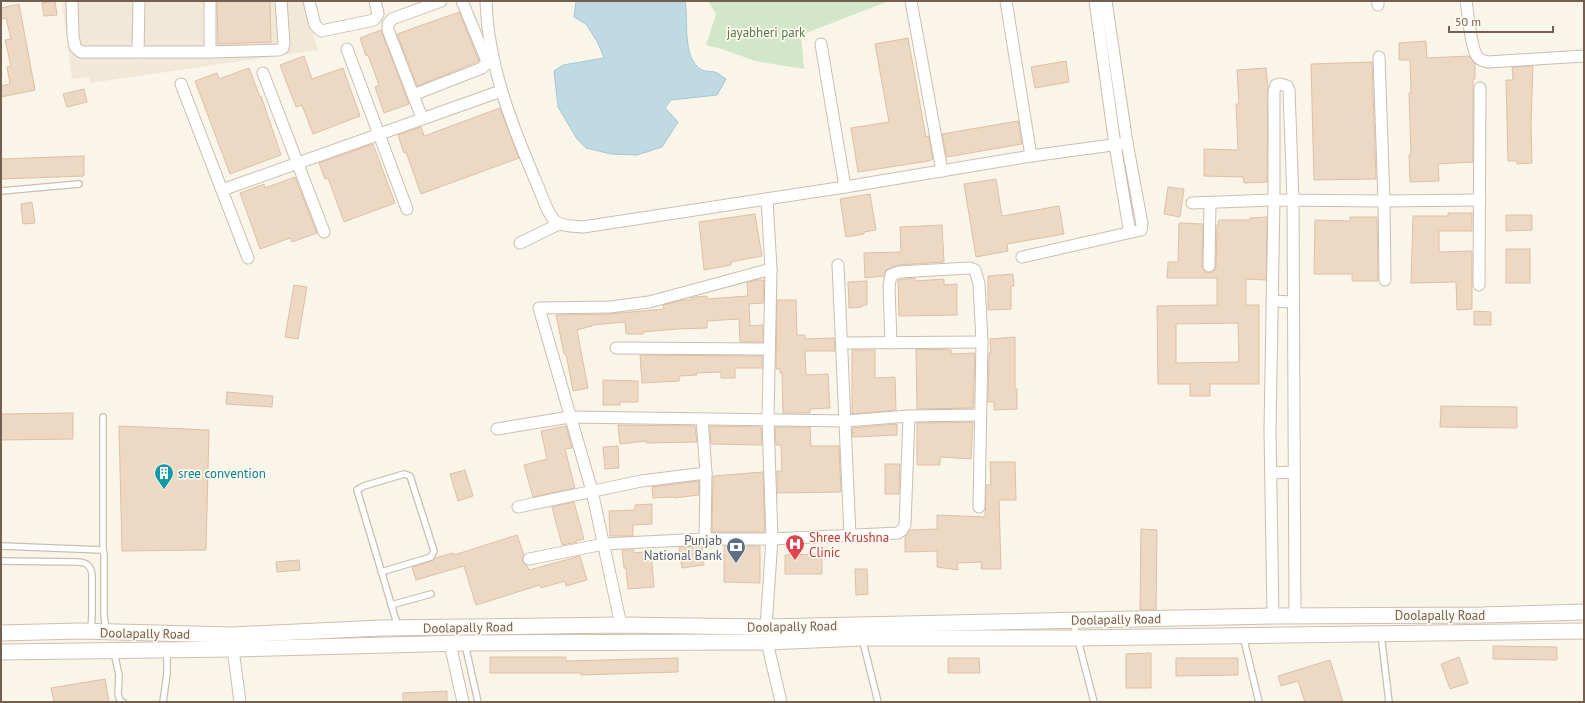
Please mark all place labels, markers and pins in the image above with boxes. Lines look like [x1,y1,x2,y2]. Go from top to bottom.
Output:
building icon: sree convention [153,462,175,490]
place label: sree convention [178,465,266,482]
place label: Shree Krushna Clinic [809,529,889,561]
place label: Punjab National Bank [644,532,723,564]
hospital icon: Shree Krushna Clinic [784,533,806,561]
bank icon: Punjab National Bank [725,536,747,564]

